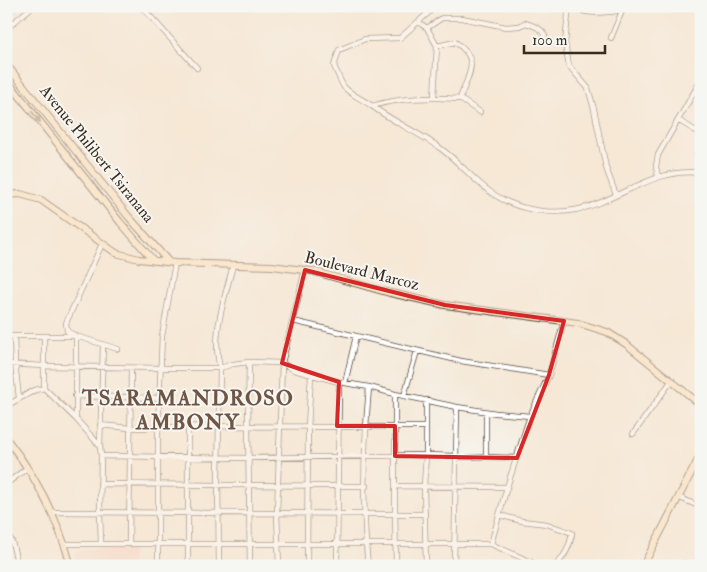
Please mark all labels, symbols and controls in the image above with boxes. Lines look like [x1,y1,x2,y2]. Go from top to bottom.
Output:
scale bar [524,22,606,54]
text: 100 m [532,31,568,50]
street label: Avenue Philibert Tsiranana [35,80,159,227]
one-way arrow [31,111,42,124]
street label: Boulevard Marcoz [303,247,422,295]
district label: TSARAMANDROSO AMBONY [81,385,294,436]

